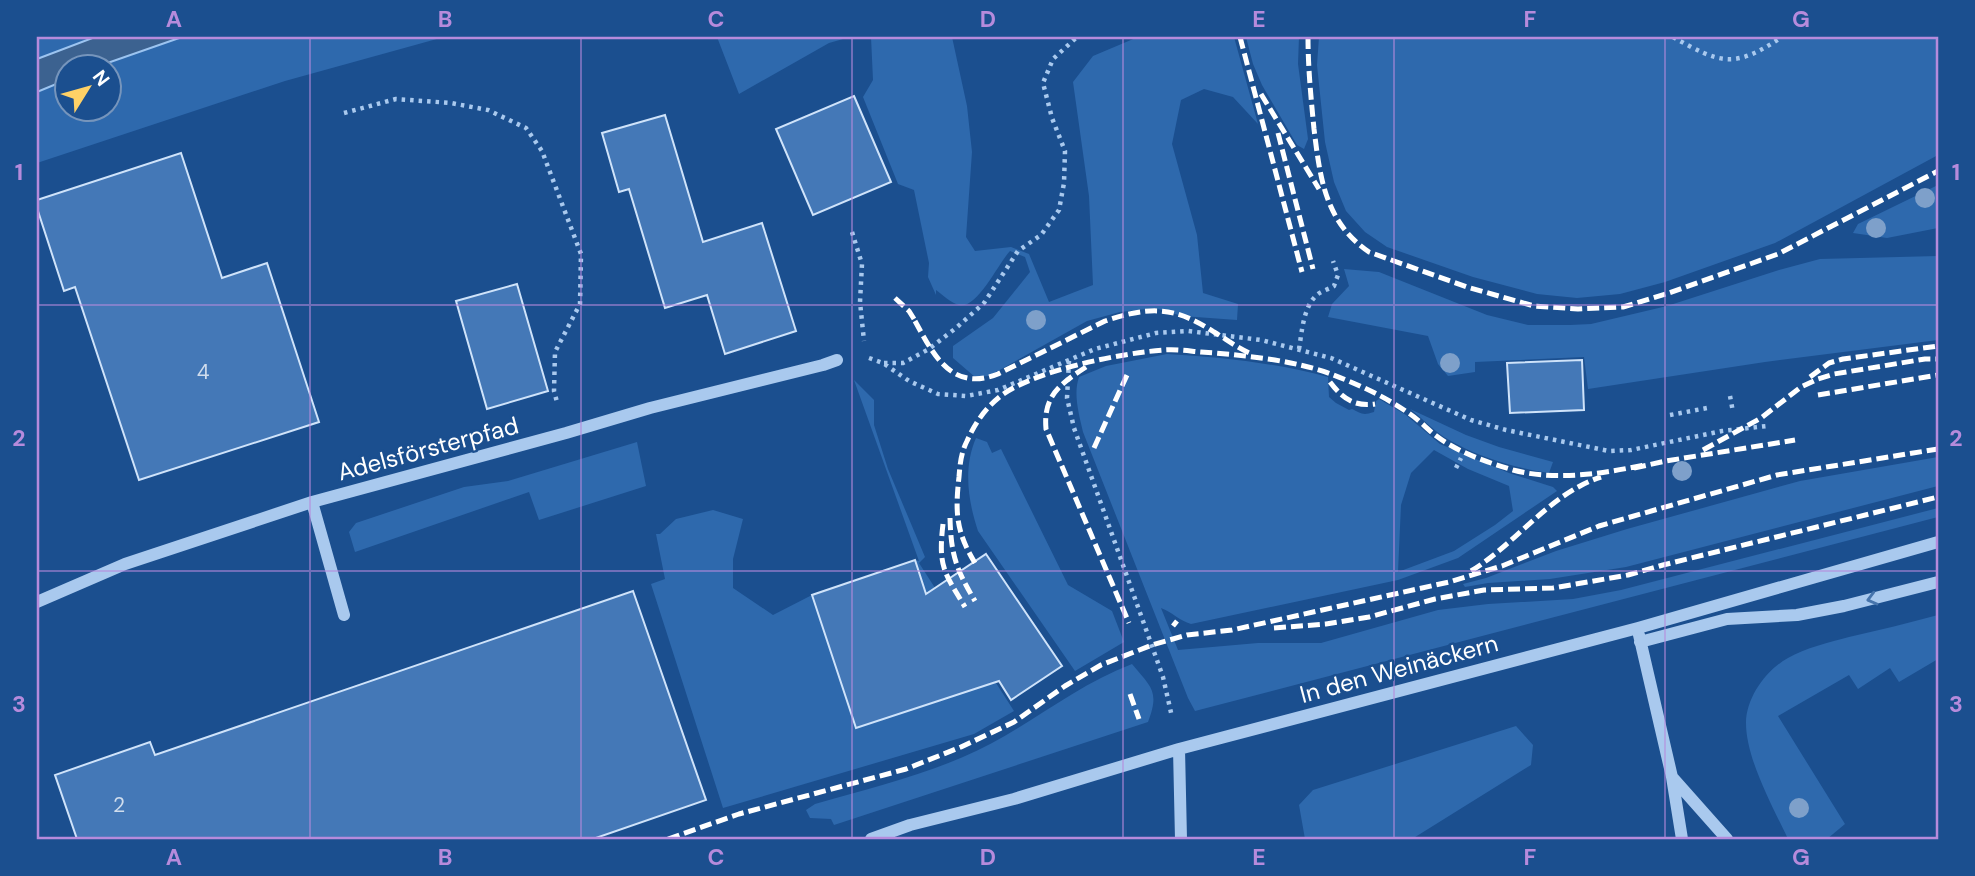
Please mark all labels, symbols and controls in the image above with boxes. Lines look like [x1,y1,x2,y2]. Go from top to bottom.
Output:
text: A [166,4,182,34]
text: B [438,4,452,34]
text: C [708,4,724,34]
text: D [980,4,996,34]
text: E [1252,4,1266,34]
text: F [1524,4,1537,34]
text: G [1792,4,1810,34]
north arrow [52,52,122,122]
text: N [87,65,115,91]
text: 1 [15,157,23,187]
text: 1 [1952,157,1960,187]
house number: 4 [197,358,210,386]
street label: Adelsförsterpfad [334,409,522,488]
text: 2 [12,423,26,453]
text: 2 [1949,423,1963,453]
one-way arrow [1866,591,1878,605]
street label: In den Weinäckern [1296,627,1501,710]
text: 3 [12,689,26,719]
text: 3 [1949,689,1963,719]
house number: 2 [113,791,125,819]
text: A [166,842,182,872]
text: B [438,842,452,872]
text: C [708,842,724,872]
text: D [980,842,996,872]
text: E [1252,842,1266,872]
text: F [1524,842,1537,872]
text: G [1792,842,1810,872]

